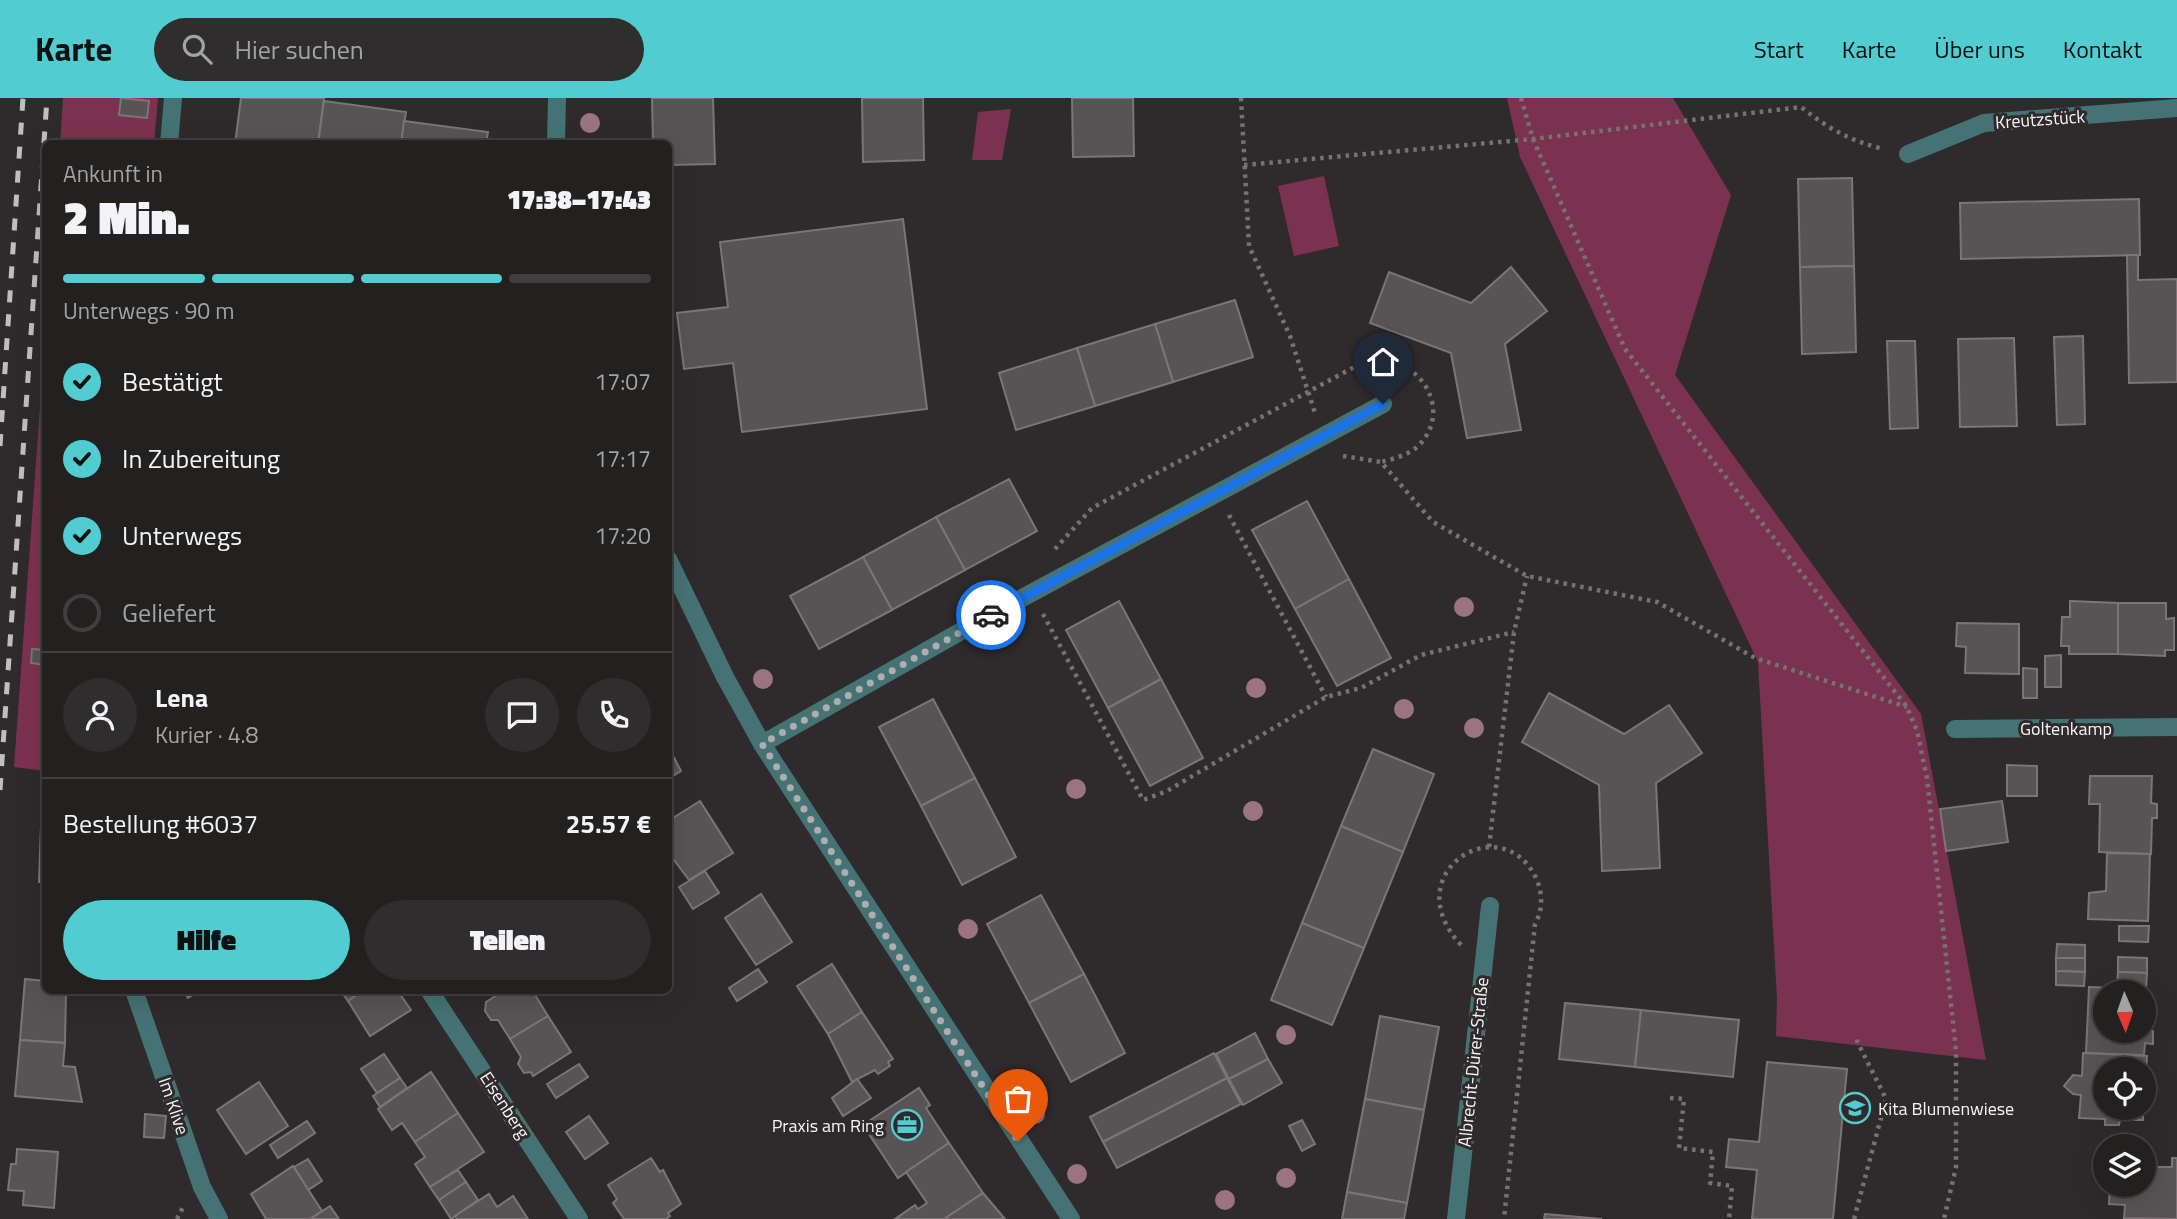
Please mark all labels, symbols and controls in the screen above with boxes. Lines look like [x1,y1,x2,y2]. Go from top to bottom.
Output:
search box [154,18,644,81]
text: Karte [35,24,112,74]
icon: search [178,30,216,68]
text: Hier suchen [234,30,364,69]
text: Start [1754,31,1804,67]
text: Karte [1842,31,1896,67]
text: Über uns [1934,31,2025,67]
text: Kontakt [2063,31,2142,67]
street label: Kreutzstück [1994,102,2086,136]
text: Ankunft in [63,156,163,191]
text: 17:38–17:43 [507,180,651,219]
text: 2 Min. [63,182,190,252]
text: Unterwegs · 90 m [63,293,234,328]
pin [1353,332,1413,404]
icon: home [1364,343,1402,381]
text: Bestätigt [122,362,223,401]
icon: check [63,363,101,401]
text: 17:07 [594,364,651,399]
text: In Zubereitung [122,439,280,478]
icon: check [63,440,101,478]
text: 17:17 [594,441,651,476]
text: Unterwegs [122,516,242,555]
icon: check [63,517,101,555]
text: 17:20 [594,518,651,553]
courier [956,580,1026,650]
text: Geliefert [122,593,216,632]
icon: car [972,596,1010,634]
button: person [63,678,137,752]
text: Lena [155,678,208,717]
button: chat [485,678,559,752]
button: phone [577,678,651,752]
street label: Goltenkamp [2020,715,2112,742]
text: Kurier · 4.8 [155,717,258,752]
text: Bestellung #6037 [63,804,258,843]
text: 25.57 € [566,804,651,843]
button: Hilfe [63,900,350,980]
button: Teilen [364,900,651,980]
street label: Albrecht-Dürer-Straße [1451,976,1495,1148]
north arrow [2093,980,2156,1043]
map controls [2093,980,2156,1197]
button: locate [2093,1057,2156,1120]
street label: Eisenberg [473,1066,537,1144]
pin [988,1069,1048,1141]
street label: Im Klive [152,1074,196,1138]
icon: bag [999,1080,1037,1118]
school or university icon: Kita Blumenwiese [1838,1091,1872,1125]
place label: Kita Blumenwiese [1878,1095,2014,1122]
office icon: Praxis am Ring [890,1108,924,1142]
place label: Praxis am Ring [772,1112,884,1139]
button: layers [2093,1134,2156,1197]

